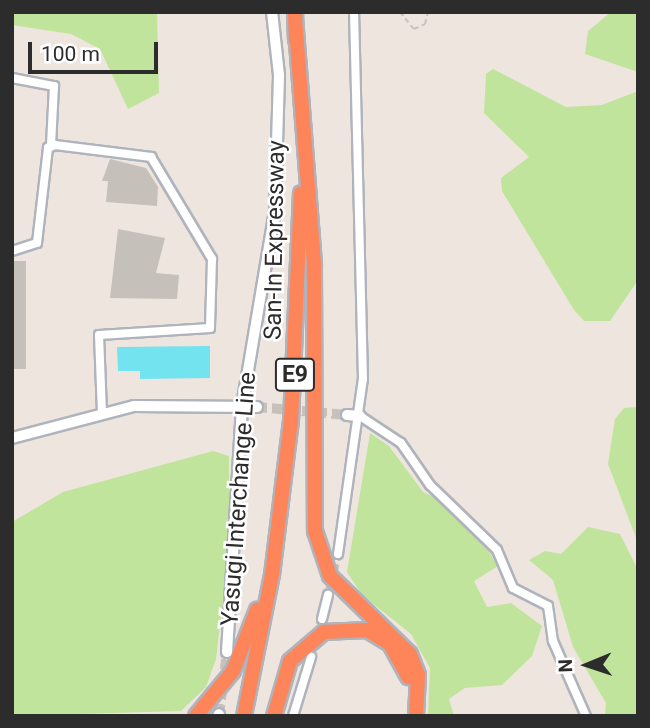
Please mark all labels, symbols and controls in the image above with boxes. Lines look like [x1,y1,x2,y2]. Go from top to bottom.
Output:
scale bar [32,28,161,72]
text: 100 m [41,42,100,66]
street label: San-In Expressway [259,140,291,340]
road number: E9 [274,356,316,394]
street label: Yasugi Interchange Line [216,371,262,627]
north arrow [552,630,622,700]
text: N [554,659,577,673]

